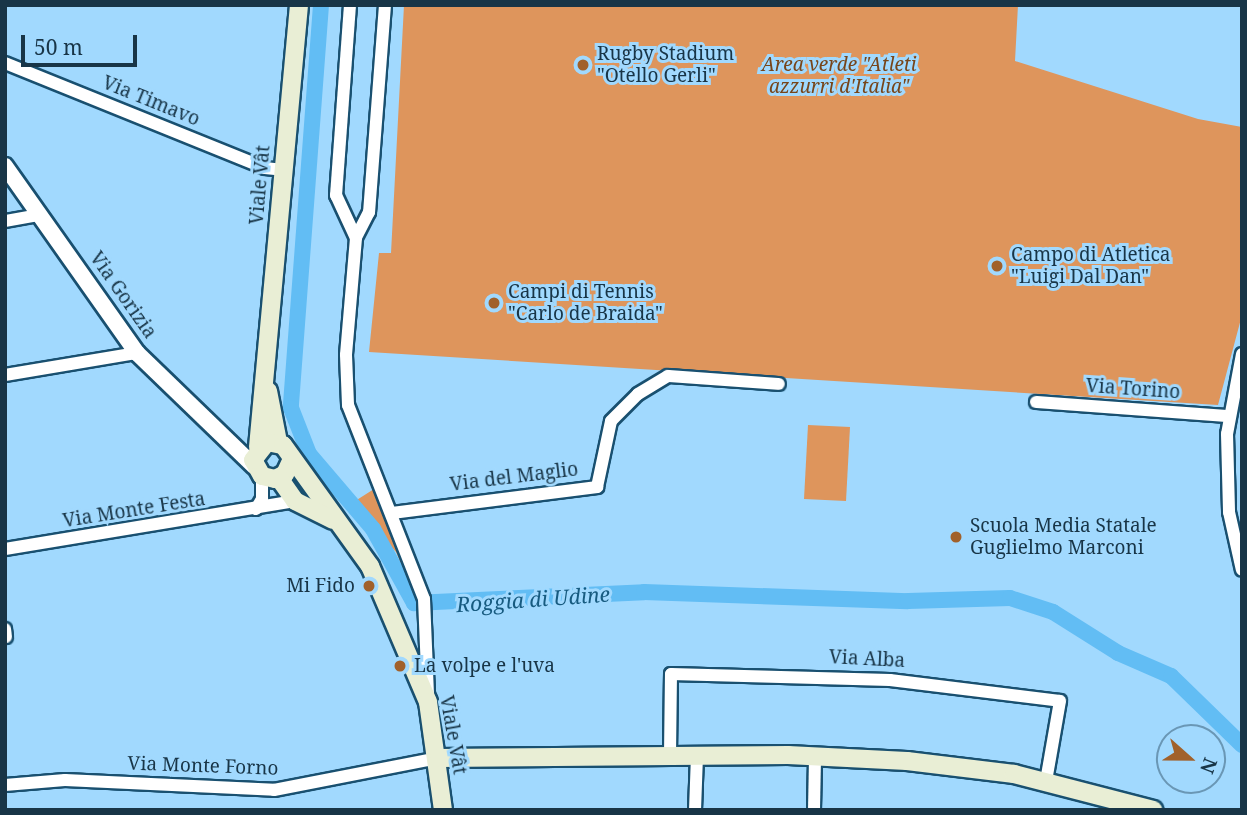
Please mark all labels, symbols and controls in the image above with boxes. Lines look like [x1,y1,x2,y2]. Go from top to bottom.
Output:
scale bar [24,21,140,65]
text: 50 m [34,33,83,61]
place label: Rugby Stadium "Otello Gerli" [597,43,734,87]
park label: Area verde "Atleti azzurri d'Italia" [761,54,917,98]
marker: Rugby Stadium "Otello Gerli" [575,57,591,73]
street label: Via Timavo [99,71,203,131]
street label: Viale Vât [245,144,275,226]
place label: Campo di Atletica "Luigi Dal Dan" [1011,244,1171,288]
street label: Via Gorizia [85,247,161,343]
marker: Campo di Atletica "Luigi Dal Dan" [989,258,1005,274]
place label: Campi di Tennis "Carlo de Braida" [508,281,663,325]
marker: Campi di Tennis "Carlo de Braida" [486,295,502,311]
street label: Via Torino [1085,374,1181,404]
street label: Via del Maglio [449,458,579,496]
street label: Via Monte Festa [61,487,207,533]
place label: Scuola Media Statale Guglielmo Marconi [970,515,1157,559]
marker: Scuola Media Statale Guglielmo Marconi [948,529,964,545]
place label: Mi Fido [286,575,355,597]
marker: Mi Fido [361,578,377,594]
water label: Roggia di Udine [455,581,611,617]
street label: Via Alba [828,646,906,672]
place label: La volpe e l'uva [414,655,555,677]
marker: La volpe e l'uva [392,658,408,674]
street label: Viale Vât [435,694,471,776]
north arrow [1156,724,1226,794]
street label: Via Monte Forno [127,752,279,780]
text: N [1194,754,1224,777]

